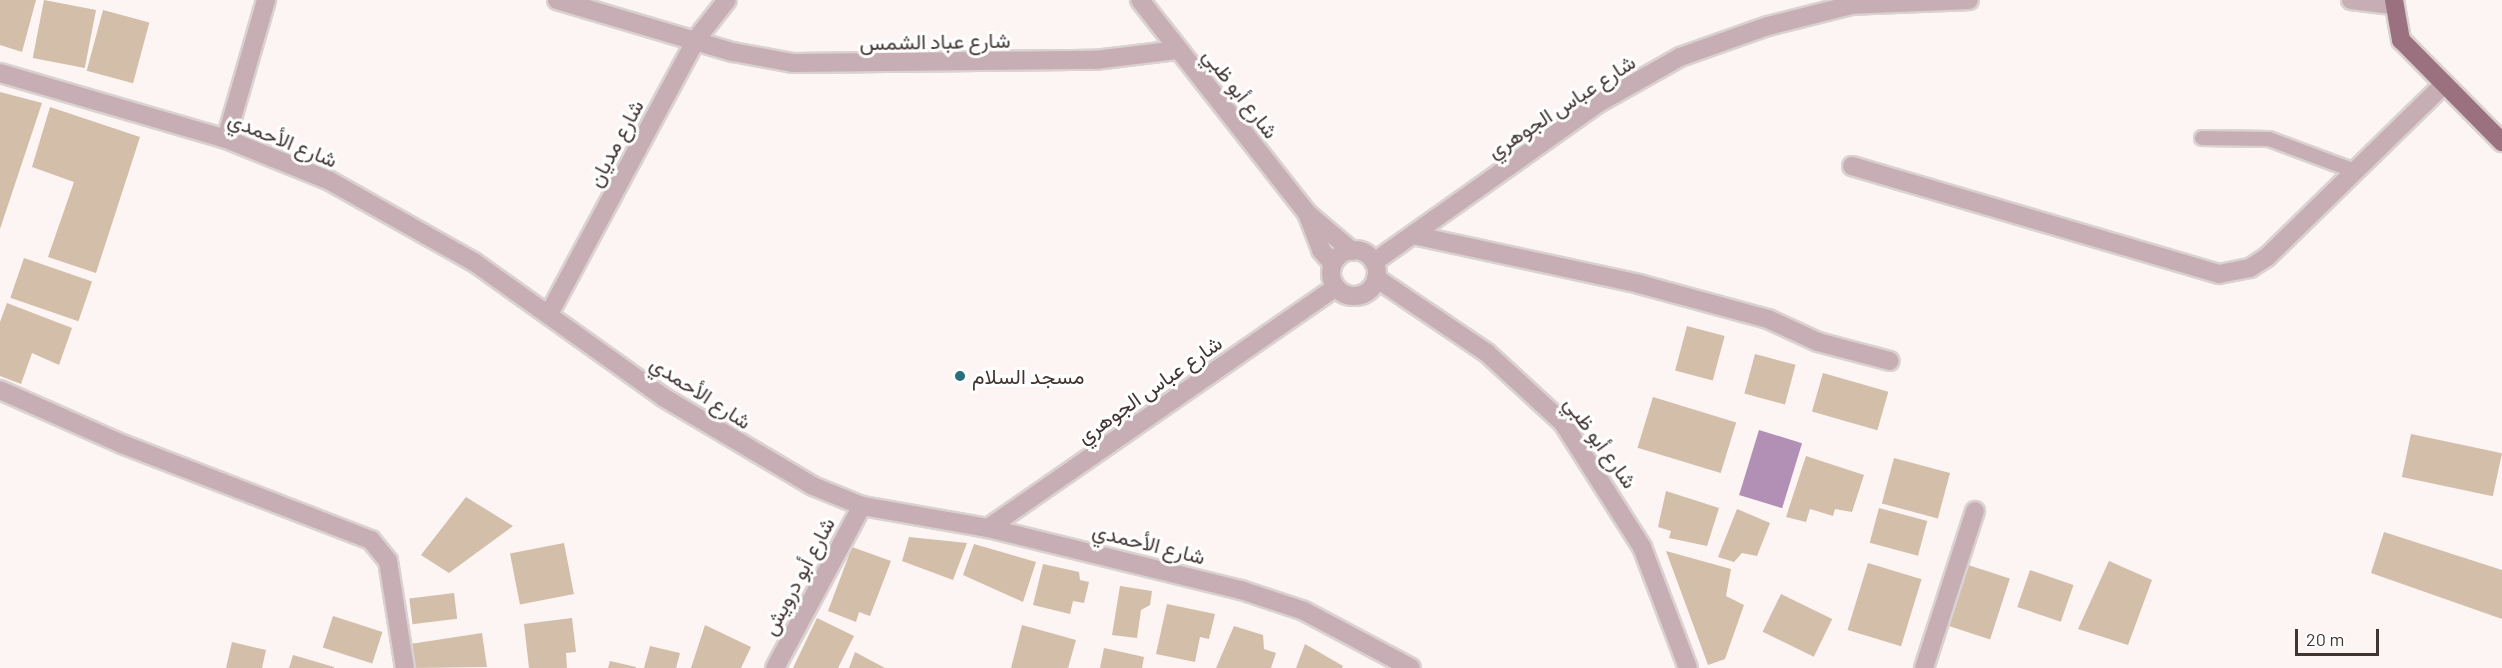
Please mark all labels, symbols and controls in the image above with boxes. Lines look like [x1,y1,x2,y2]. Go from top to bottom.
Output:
street label: شارع عباد الشمس [859,27,1011,55]
street label: شارع أبو ظبي [1198,43,1284,143]
street label: شارع عباس الجوهري [1482,49,1640,163]
street label: شارع مديان [582,95,648,191]
street label: شارع الأحمدي [225,106,341,172]
street label: شارع عباس الجوهري [1072,330,1226,448]
street label: شارع الأحمدي [646,350,756,434]
place label: مسجد السلام [972,363,1084,389]
marker: مسجد السلام [953,369,967,383]
street label: شارع أبو ظبي [1559,391,1643,493]
street label: شارع أبو درويش [756,513,840,639]
street label: شارع الأحمدي [1090,517,1208,569]
scale bar [2298,617,2382,655]
text: 20 m [2306,628,2344,650]

